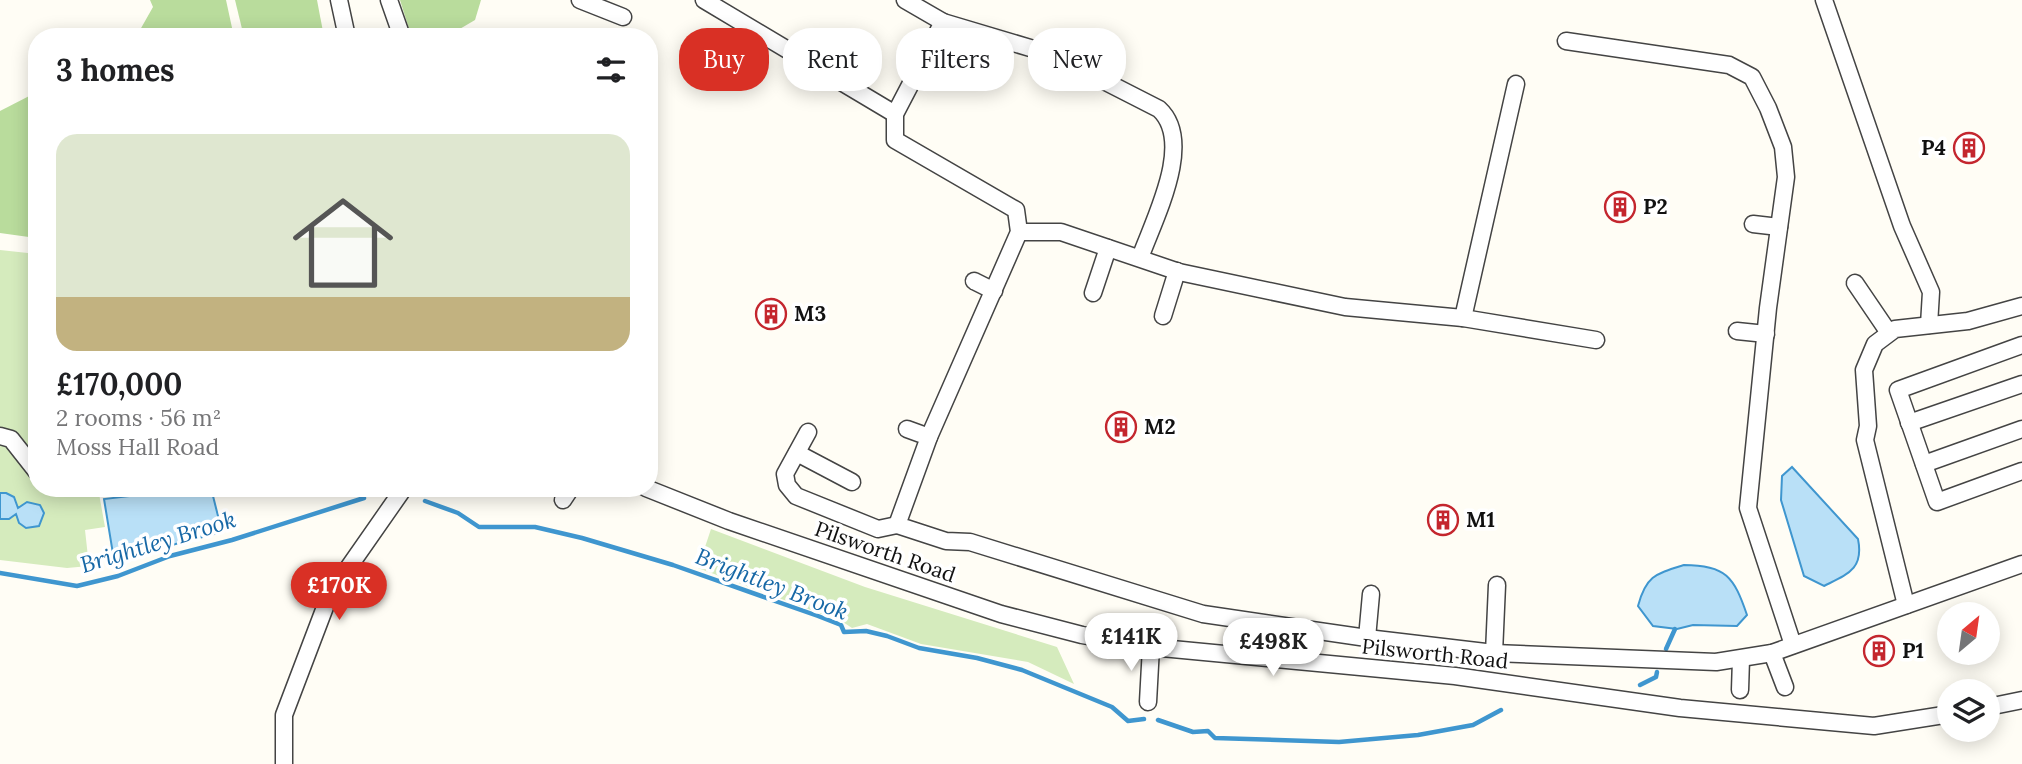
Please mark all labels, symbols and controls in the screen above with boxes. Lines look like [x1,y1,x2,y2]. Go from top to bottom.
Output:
chip: Buy [679,28,769,91]
chip: Rent [783,28,882,91]
chip: Filters [896,28,1014,91]
chip: New [1028,28,1126,91]
text: 3 homes [56,51,175,89]
icon: filters [592,51,630,89]
building icon: P4 [1952,131,1986,165]
place label: P4 [1921,134,1946,161]
icon: home [280,180,406,306]
building icon: P2 [1603,190,1637,224]
place label: P2 [1643,193,1668,220]
building icon: M3 [754,297,788,331]
place label: M3 [794,300,826,327]
text: £170,000 [56,365,182,403]
text: 2 rooms · 56 m² [56,403,221,432]
building icon: M2 [1104,410,1138,444]
place label: M2 [1144,413,1176,440]
text: Moss Hall Road [56,432,219,461]
building icon: M1 [1426,503,1460,537]
water label: Brightley Brook [76,504,239,579]
place label: M1 [1466,506,1495,533]
street label: Pilsworth Road [811,515,959,588]
water label: Brightley Brook [692,541,853,626]
pin: £170K [290,562,388,622]
text: £170K [307,570,371,599]
north arrow [1937,602,2000,665]
map controls [1937,602,2000,742]
pin: £141K [1082,614,1180,673]
pin: £498K [1224,618,1322,678]
text: £141K [1101,621,1161,650]
text: £498K [1239,626,1307,655]
street label: Pilsworth Road [1360,632,1510,675]
building icon: P1 [1862,634,1896,668]
place label: P1 [1902,637,1924,664]
button: layers [1937,679,2000,742]

